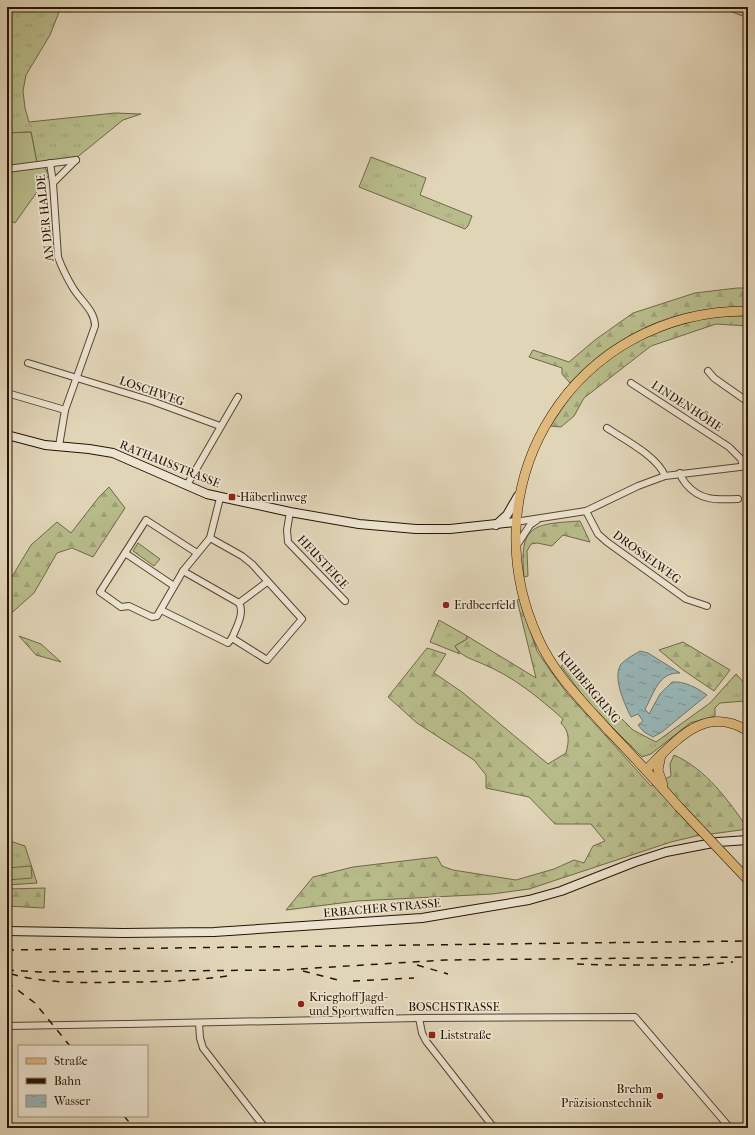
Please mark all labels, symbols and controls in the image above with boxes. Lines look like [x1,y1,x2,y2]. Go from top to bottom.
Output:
street label: AN DER HALDE [33,174,57,263]
street label: LOSCHWEG [118,373,187,409]
street label: LINDENHÖHE [649,377,726,434]
street label: RATHAUSSTRASSE [118,437,222,491]
place label: Häberlinweg [240,490,308,504]
marker: Häberlinweg [227,492,237,502]
street label: DROSSELWEG [610,528,684,587]
street label: HEUSTEIGE [295,532,351,592]
place label: Erdbeerfeld [454,598,516,612]
marker: Erdbeerfeld [441,600,451,610]
street label: KUHBERGRING [555,648,624,726]
street label: ERBACHER STRASSE [323,896,441,920]
place label: Krieghoff Jagd- und Sportwaffen [308,990,394,1018]
marker: Krieghoff Jagd- und Sportwaffen [296,999,306,1009]
street label: BOSCHSTRASSE [408,1000,500,1014]
place label: Liststraße [440,1028,491,1042]
marker: Liststraße [427,1030,437,1040]
legend [18,1045,148,1117]
text: Straße [54,1054,88,1068]
text: Bahn [54,1074,81,1088]
place label: Brehm Präzisionstechnik [561,1082,653,1110]
marker: Brehm Präzisionstechnik [655,1091,665,1101]
text: Wasser [53,1094,91,1108]

